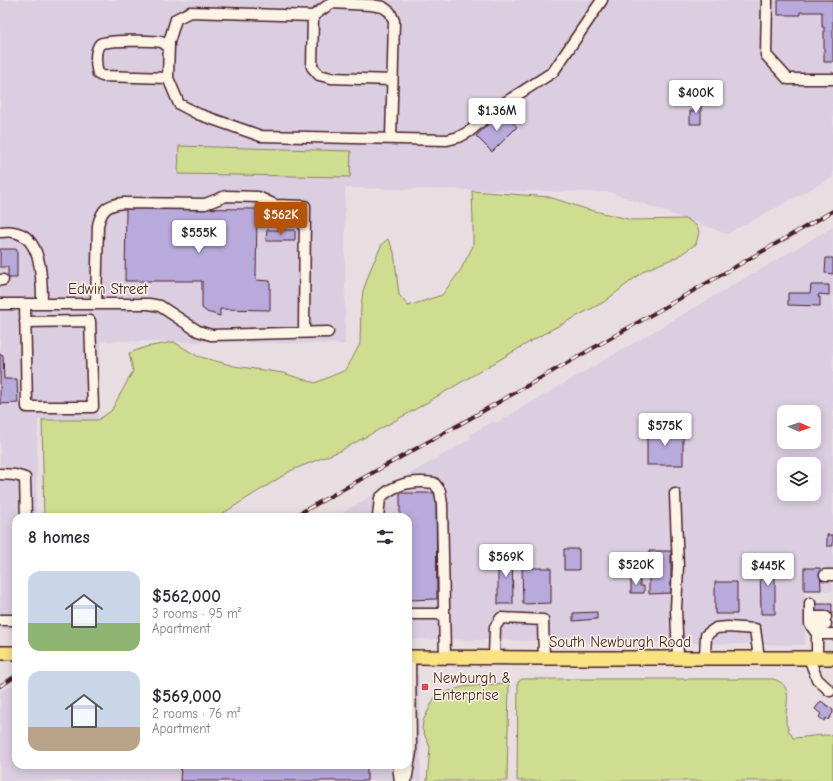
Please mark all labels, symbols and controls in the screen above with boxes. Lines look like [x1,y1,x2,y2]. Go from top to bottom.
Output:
pin: $400K [668,80,724,114]
text: $400K [678,85,714,100]
pin: $1.36M [464,98,530,132]
text: $1.36M [478,103,516,118]
pin: $562K [253,202,309,236]
text: $562K [263,207,299,222]
pin: $555K [171,220,227,254]
text: $555K [181,225,217,240]
street label: Edwin Street [68,280,149,298]
north arrow [777,405,821,449]
map controls [777,405,821,501]
pin: $575K [637,413,693,447]
text: $575K [648,418,682,433]
button: layers [777,457,821,501]
icon: filters [374,526,396,548]
text: 8 homes [28,528,90,547]
pin: $569K [478,544,534,578]
text: $569K [488,549,524,564]
pin: $520K [608,552,664,586]
pin: $445K [740,553,796,587]
text: $520K [618,557,654,572]
text: $445K [751,558,785,573]
icon: home [60,587,108,635]
text: $562,000 [152,587,221,606]
text: 3 rooms · 95 m² [152,606,241,621]
text: Apartment [152,621,210,636]
street label: South Newburgh Road [549,633,691,651]
place label: Newburgh & Enterprise [433,669,511,704]
marker: Newburgh & Enterprise [420,682,430,692]
icon: home [60,687,108,735]
text: $569,000 [152,687,221,706]
text: 2 rooms · 76 m² [152,706,240,721]
text: Apartment [152,721,210,736]

